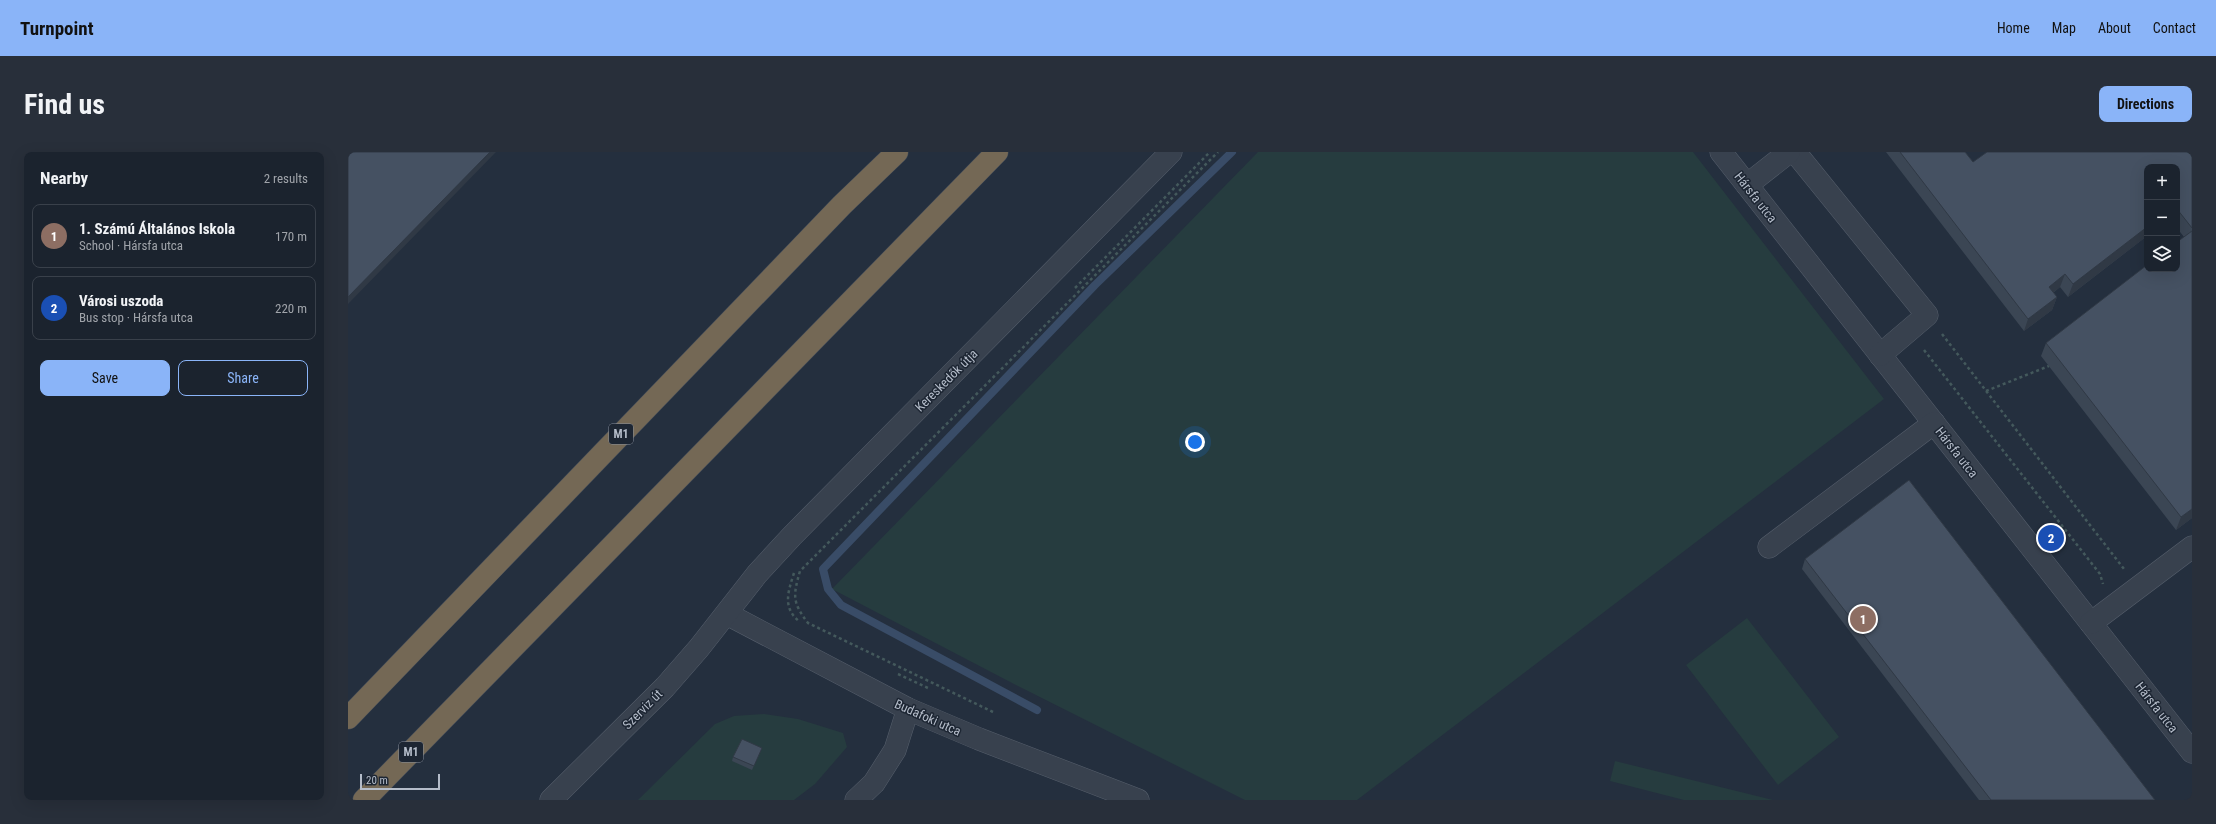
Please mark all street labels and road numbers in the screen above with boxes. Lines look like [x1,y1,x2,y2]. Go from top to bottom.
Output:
street label: Hársfa utca [1731,169,1780,226]
street label: Kereskedők útja [912,346,981,415]
road number: M1 [609,424,633,444]
street label: Hársfa utca [1932,424,1981,481]
street label: Hársfa utca [2132,679,2181,736]
street label: Szerviz út [619,686,665,732]
street label: Budafoki utca [892,696,963,739]
road number: M1 [399,742,423,762]

